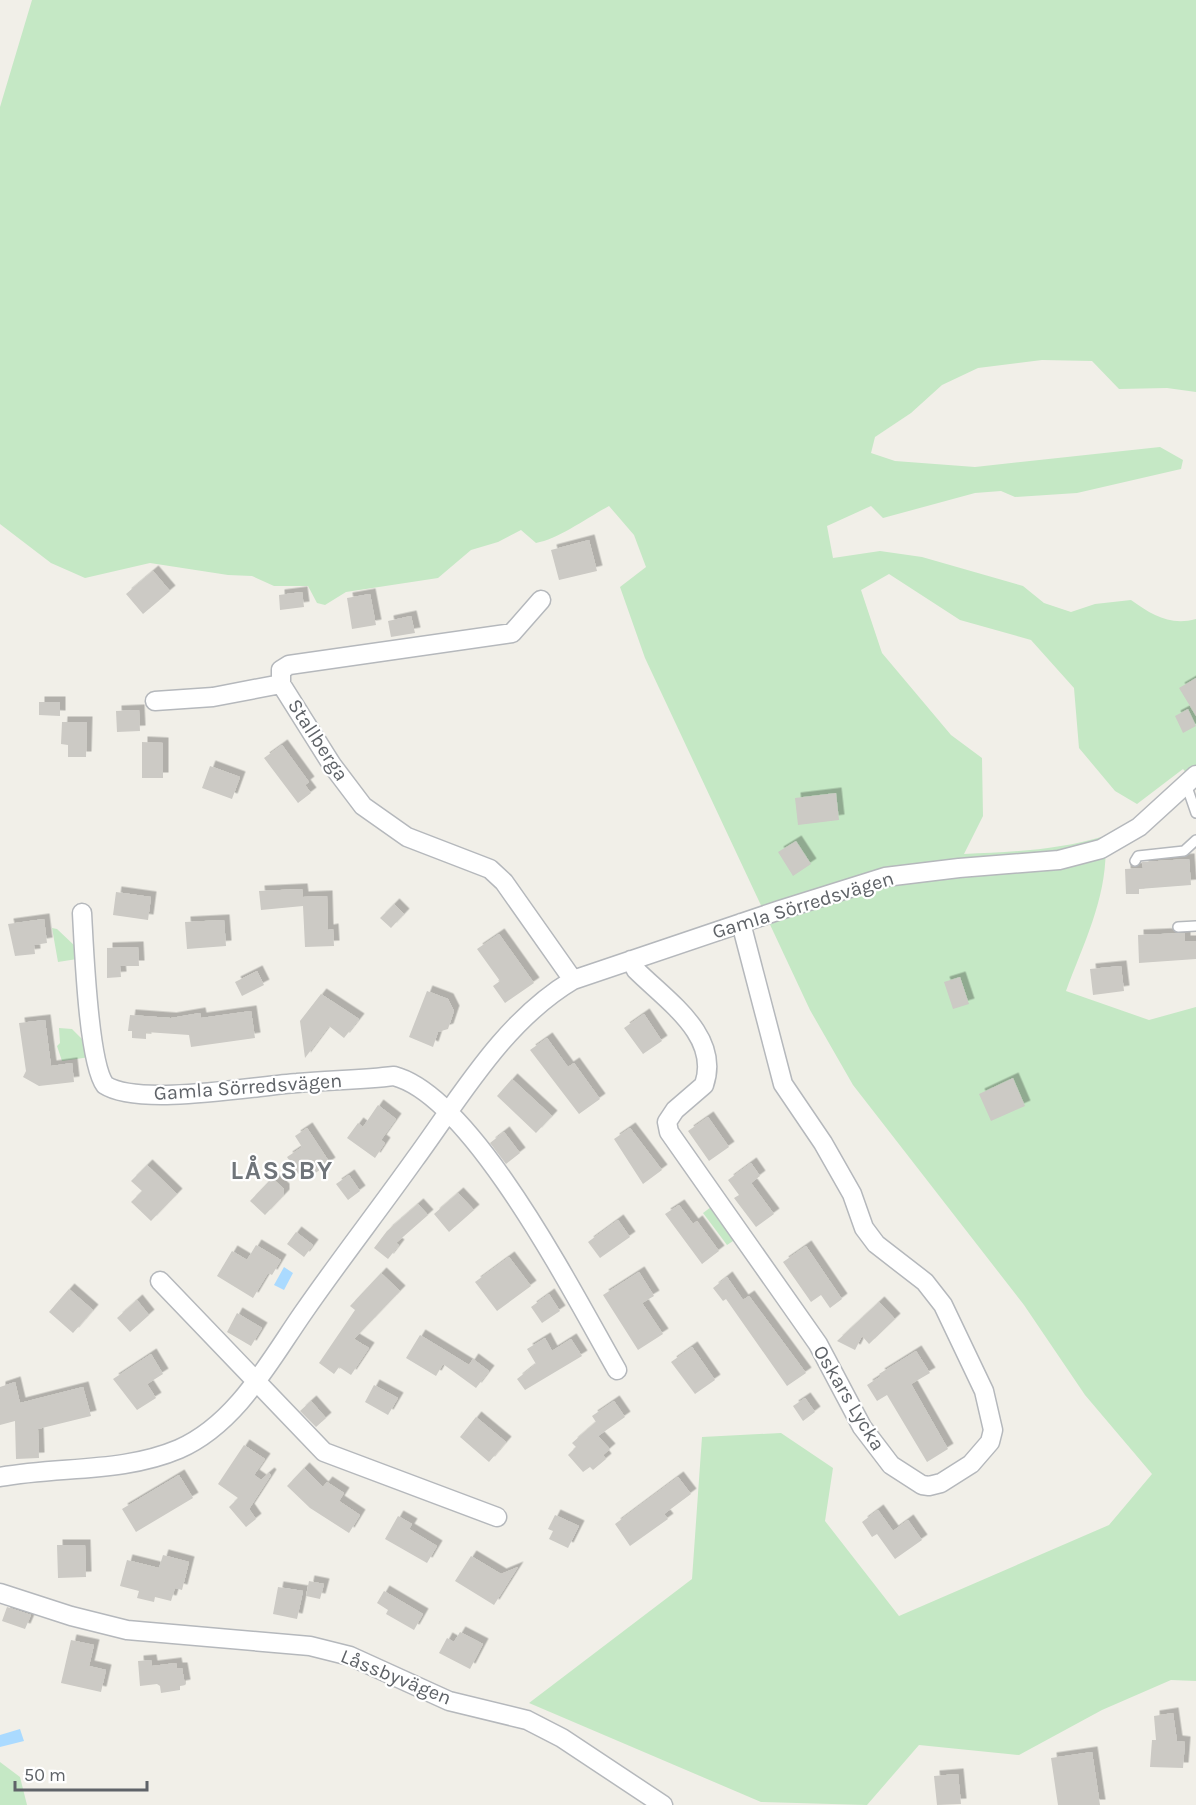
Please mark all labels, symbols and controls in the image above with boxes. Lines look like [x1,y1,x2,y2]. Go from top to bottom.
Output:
street label: Stallberga [283,695,353,785]
street label: Gamla Sörredsvägen [709,866,897,944]
street label: Gamla Sörredsvägen [153,1069,343,1105]
district label: LÅSSBY [230,1154,334,1186]
street label: Oskars Lycka [809,1341,889,1455]
street label: Låssbyvägen [337,1644,455,1710]
scale bar [15,1754,147,1792]
text: 50 m [24,1764,66,1786]

